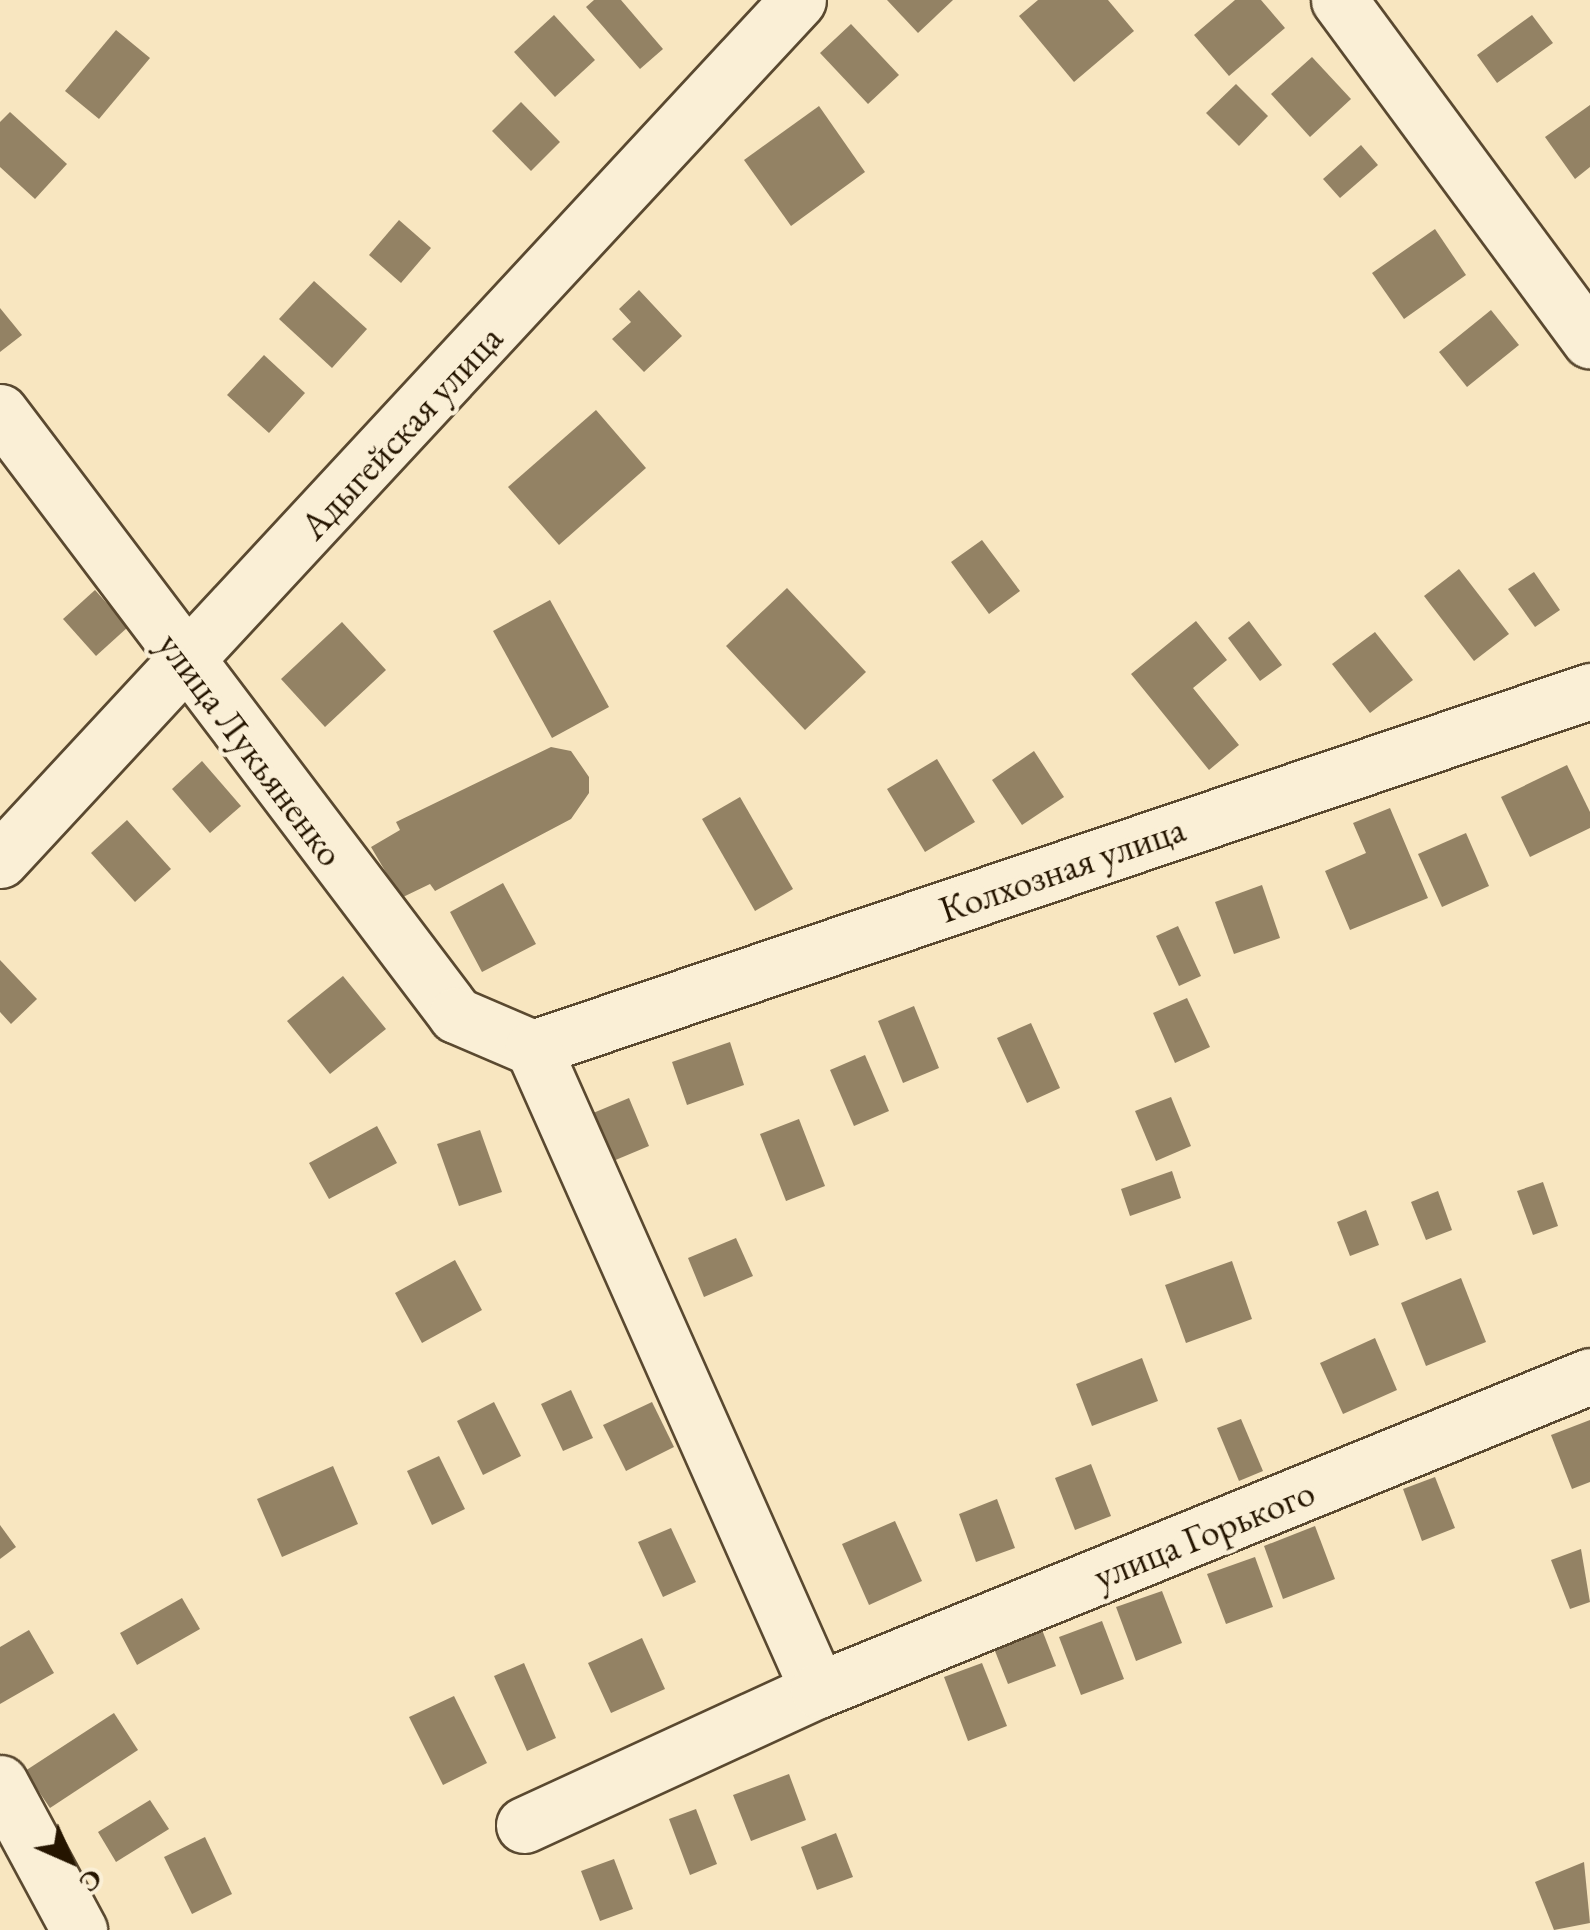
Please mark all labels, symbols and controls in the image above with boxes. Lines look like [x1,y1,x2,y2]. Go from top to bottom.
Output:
street label: Адыгейская улица [290,315,512,549]
street label: улица Лукьяненко [148,623,354,875]
street label: Колхозная улица [933,806,1191,932]
street label: улица Горького [1087,1469,1321,1599]
north arrow [20,1810,120,1910]
text: С [71,1861,111,1901]

